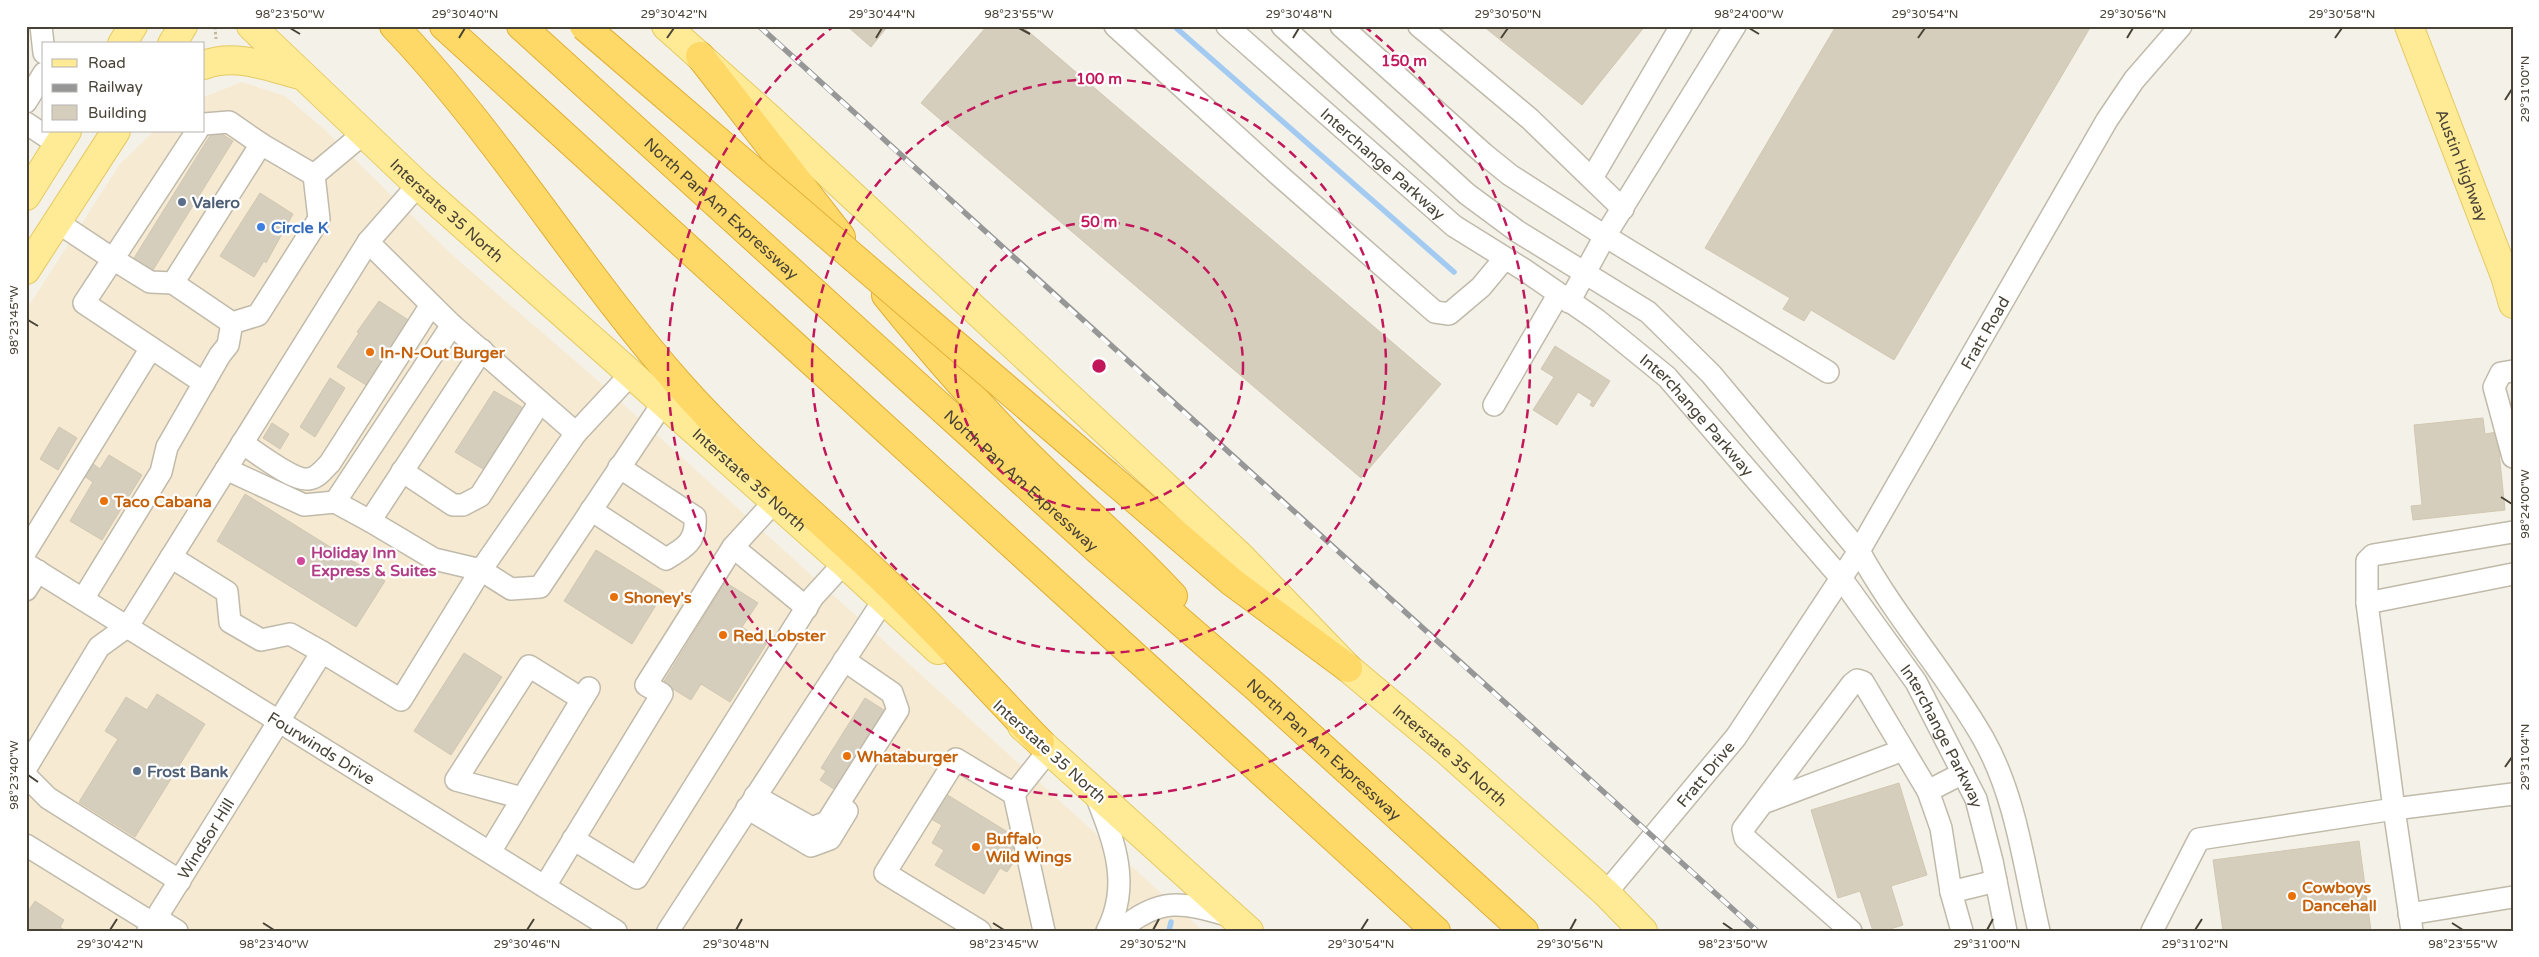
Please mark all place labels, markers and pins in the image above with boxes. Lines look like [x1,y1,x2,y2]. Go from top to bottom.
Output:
place label: Valero [192,193,240,213]
marker: Valero [176,196,188,208]
place label: Circle K [271,218,329,238]
marker: Circle K [255,221,267,233]
place label: In-N-Out Burger [380,343,506,363]
marker: In-N-Out Burger [364,346,376,358]
centre of rings [1090,357,1108,375]
place label: Taco Cabana [113,492,212,512]
marker: Taco Cabana [98,495,110,507]
place label: Holiday Inn Express & Suites [311,543,437,581]
marker: Holiday Inn Express & Suites [295,555,307,567]
place label: Shoney's [624,588,692,608]
marker: Shoney's [608,591,620,603]
place label: Red Lobster [733,626,826,646]
marker: Red Lobster [717,629,729,641]
place label: Whataburger [857,747,959,767]
marker: Whataburger [841,750,853,762]
place label: Frost Bank [147,762,229,782]
marker: Frost Bank [131,765,143,777]
place label: Buffalo Wild Wings [986,829,1072,867]
marker: Buffalo Wild Wings [970,841,982,853]
place label: Cowboys Dancehall [2302,878,2377,916]
marker: Cowboys Dancehall [2286,890,2298,902]

